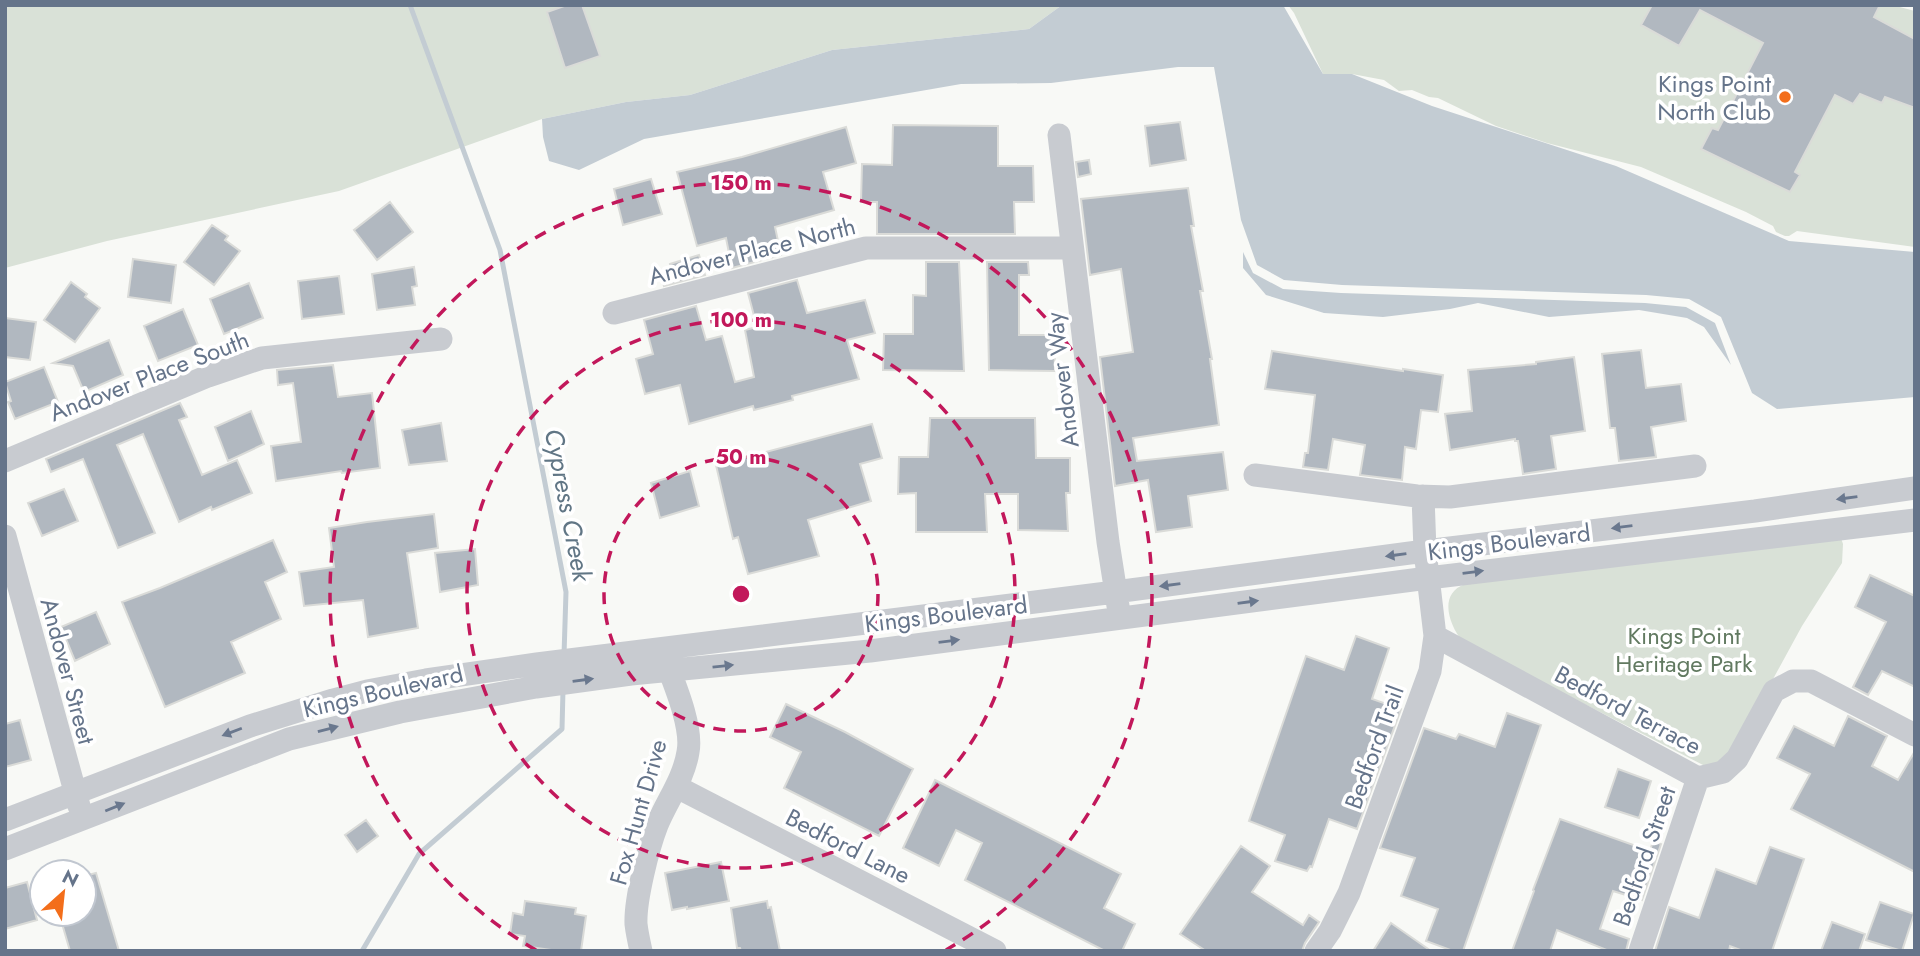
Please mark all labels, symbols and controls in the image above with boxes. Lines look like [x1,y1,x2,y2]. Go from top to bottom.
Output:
place label: Kings Point North Club [1657,66,1771,129]
marker: Kings Point North Club [1777,89,1793,105]
text: 150 m [710,168,772,198]
street label: Andover Place North [645,208,859,294]
text: 100 m [710,305,772,335]
street label: Andover Way [1036,310,1088,450]
street label: Andover Place South [44,322,254,430]
water label: Cypress Creek [535,425,602,586]
text: 50 m [716,442,766,472]
one-way arrow [1836,493,1858,504]
street label: Kings Boulevard [1426,515,1592,569]
one-way arrow [1610,522,1632,533]
one-way arrow [1385,549,1407,560]
one-way arrow [1462,567,1484,578]
one-way arrow [1159,580,1181,591]
centre of rings [729,582,753,606]
street label: Kings Boulevard [863,587,1029,641]
street label: Andover Street [32,594,104,748]
one-way arrow [1237,596,1259,607]
park label: Kings Point Heritage Park [1615,618,1753,681]
one-way arrow [938,635,960,646]
street label: Kings Boulevard [299,656,467,726]
street label: Bedford Terrace [1548,657,1708,763]
one-way arrow [712,660,734,671]
one-way arrow [572,674,594,685]
street label: Bedford Trail [1335,680,1413,814]
one-way arrow [317,723,339,734]
one-way arrow [222,727,243,738]
street label: Fox Hunt Drive [601,735,675,889]
street label: Bedford Street [1604,781,1684,931]
street label: Bedford Lane [780,800,916,892]
one-way arrow [104,801,125,812]
north arrow [28,858,98,928]
text: N [58,863,83,894]

